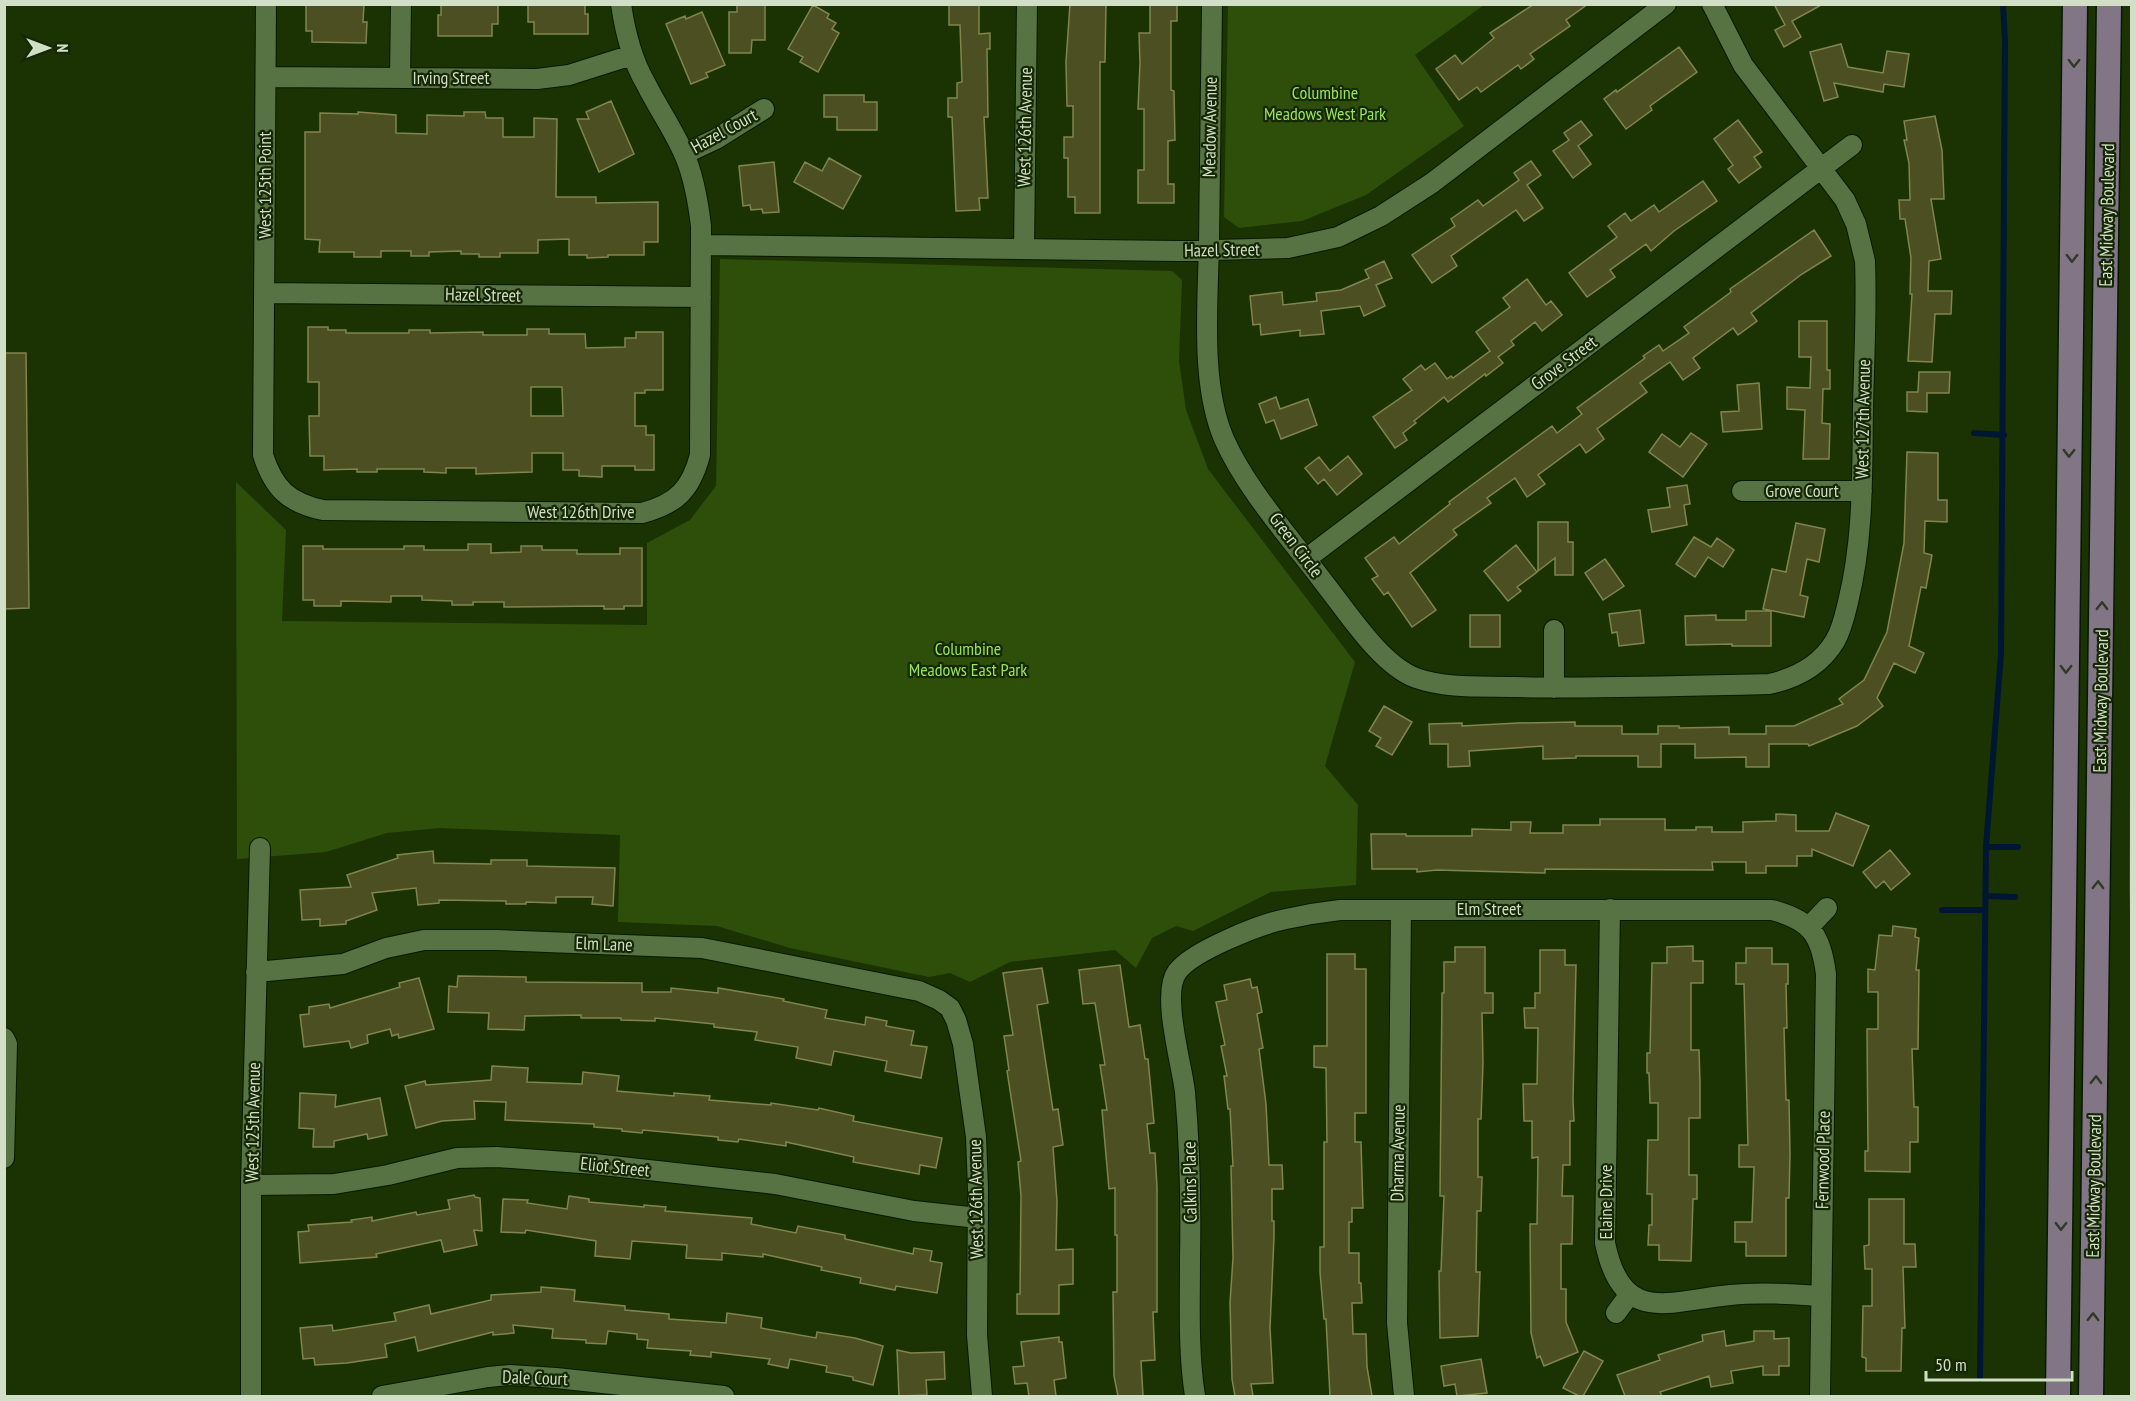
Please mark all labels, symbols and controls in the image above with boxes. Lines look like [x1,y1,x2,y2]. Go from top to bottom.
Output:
north arrow [18,18,78,78]
text: N [53,44,73,52]
one-way arrow [2068,58,2081,67]
street label: Irving Street [413,66,489,89]
street label: West 126th Avenue [1012,67,1037,187]
street label: Meadow Avenue [1197,76,1222,178]
park label: Columbine Meadows West Park [1264,81,1386,125]
street label: Hazel Court [687,103,761,158]
street label: West 125th Point [253,132,276,238]
street label: East Midway Boulevard [2094,143,2119,287]
street label: Hazel Street [1184,237,1260,262]
one-way arrow [2065,253,2078,262]
street label: Hazel Street [445,282,521,307]
street label: Grove Street [1526,330,1601,395]
street label: West 127th Avenue [1850,359,1875,479]
one-way arrow [2063,448,2075,457]
street label: Grove Court [1765,479,1839,502]
street label: West 126th Drive [527,500,635,523]
street label: Green Circle [1265,508,1328,582]
one-way arrow [2096,602,2108,611]
street label: East Midway Boulevard [2088,629,2113,773]
park label: Columbine Meadows East Park [909,637,1027,681]
one-way arrow [2060,664,2072,673]
one-way arrow [2092,881,2104,890]
street label: Elm Street [1457,897,1521,920]
street label: Elm Lane [575,931,633,956]
street label: West 125th Avenue [240,1062,265,1182]
one-way arrow [2090,1076,2102,1085]
street label: Dharma Avenue [1385,1104,1410,1202]
street label: Fernwood Place [1810,1111,1835,1209]
street label: East Midway Boulevard [2081,1114,2106,1258]
street label: West 126th Avenue [963,1139,988,1259]
street label: Calkins Place [1177,1141,1202,1223]
street label: Eliot Street [579,1151,651,1182]
street label: Elaine Drive [1594,1165,1617,1239]
one-way arrow [2055,1221,2067,1230]
one-way arrow [2087,1313,2099,1322]
scale bar [1926,1344,2072,1382]
text: 50 m [1935,1353,1967,1376]
street label: Dale Court [502,1365,568,1390]

